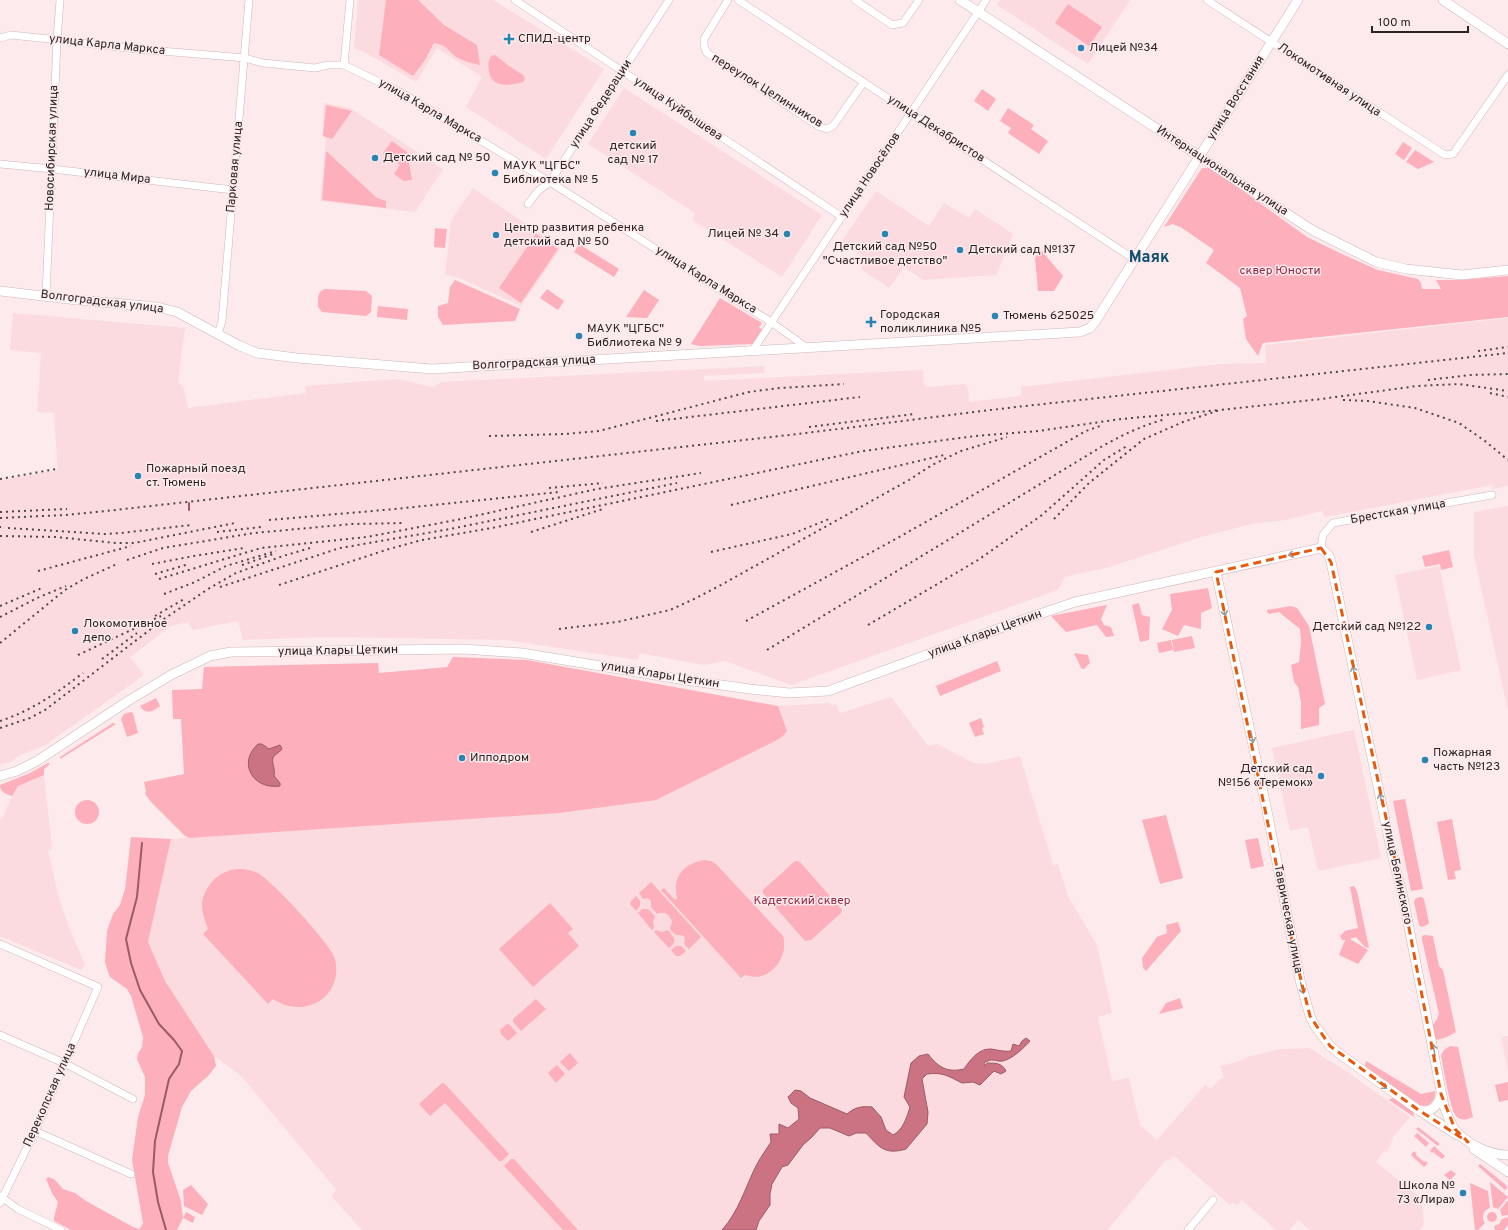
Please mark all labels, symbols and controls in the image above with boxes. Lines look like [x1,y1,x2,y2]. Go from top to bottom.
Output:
scale bar [1372,8,1468,34]
text: 100 m [1378,15,1411,31]
street label: улица Карла Маркса [48,31,166,59]
place label: СПИД-центр [518,31,591,47]
marker: СПИД-центр [503,33,515,45]
street label: Локомотивная улица [1274,39,1384,121]
place label: Лицей №34 [1089,40,1158,56]
marker: Лицей №34 [1076,43,1086,53]
street label: переулок Целинников [708,50,826,132]
street label: улица Восстания [1203,53,1269,143]
street label: улица Федерации [566,57,636,151]
street label: улица Куйбышева [630,73,726,145]
street label: улица Карла Маркса [375,75,485,147]
street label: Новосибирская улица [42,85,62,211]
street label: улица Декабристов [884,91,988,167]
street label: Парковая улица [223,121,247,213]
street label: Интернациональная улица [1153,122,1291,220]
marker: детский сад № 17 [628,128,638,138]
street label: улица Новосёлов [836,129,904,221]
place label: детский сад № 17 [608,138,658,168]
place label: Детский сад № 50 [383,150,490,166]
marker: Детский сад № 50 [370,153,380,163]
place label: МАУК "ЦГБС" Библиотека № 5 [503,158,598,188]
street label: улица Мира [83,164,151,188]
marker: МАУК "ЦГБС" Библиотека № 5 [490,168,500,178]
place label: Центр развития ребенка детский сад № 50 [504,220,644,250]
place label: Лицей № 34 [707,226,779,242]
marker: Лицей № 34 [782,229,792,239]
marker: Детский сад №50 "Счастливое детство" [880,229,890,239]
marker: Центр развития ребенка детский сад № 50 [491,230,501,240]
place label: Детский сад №50 "Счастливое детство" [823,239,947,269]
street label: улица Карла Маркса [652,242,760,318]
place label: Детский сад №137 [968,242,1075,258]
marker: Детский сад №137 [955,245,965,255]
district label: Маяк [1129,248,1169,268]
park label: сквер Юности [1239,263,1321,279]
street label: Волгоградская улица [40,287,164,317]
place label: Городская поликлиника №5 [880,307,981,337]
place label: Тюмень 625025 [1003,308,1094,324]
marker: Тюмень 625025 [990,311,1000,321]
marker: Городская поликлиника №5 [865,316,877,328]
place label: МАУК "ЦГБС" Библиотека № 9 [587,321,682,351]
marker: МАУК "ЦГБС" Библиотека № 9 [574,331,584,341]
street label: Волгоградская улица [472,352,596,374]
place label: Пожарный поезд ст. Тюмень [146,461,246,491]
marker: Пожарный поезд ст. Тюмень [133,471,143,481]
street label: Брестская улица [1349,496,1447,528]
one-way arrow [1288,550,1301,558]
one-way arrow [1221,603,1229,616]
street label: улица Клары Цеткин [926,606,1044,662]
place label: Локомотивное депо [83,616,167,646]
place label: Детский сад №122 [1312,619,1421,635]
marker: Детский сад №122 [1424,622,1434,632]
marker: Локомотивное депо [70,626,80,636]
street label: улица Клары Цеткин [278,642,398,660]
street label: улица Клары Цеткин [599,658,721,692]
one-way arrow [1349,666,1357,679]
one-way arrow [1248,730,1256,743]
place label: Пожарная часть №123 [1433,745,1500,775]
place label: Ипподром [470,750,529,766]
marker: Ипподром [457,753,467,763]
marker: Пожарная часть №123 [1420,755,1430,765]
place label: Детский сад №156 «Теремок» [1218,761,1313,791]
marker: Детский сад №156 «Теремок» [1316,771,1326,781]
one-way arrow [1376,793,1384,806]
street label: улица Белинского [1378,820,1416,926]
street label: Таврическая улица [1270,863,1306,975]
park label: Кадетский сквер [753,893,851,909]
one-way arrow [1299,982,1306,995]
street label: Перекопская улица [20,1041,80,1149]
one-way arrow [1429,1044,1437,1057]
one-way arrow [1376,1081,1387,1089]
place label: Школа № 73 «Лира» [1397,1178,1455,1208]
marker: Школа № 73 «Лира» [1458,1188,1468,1198]

